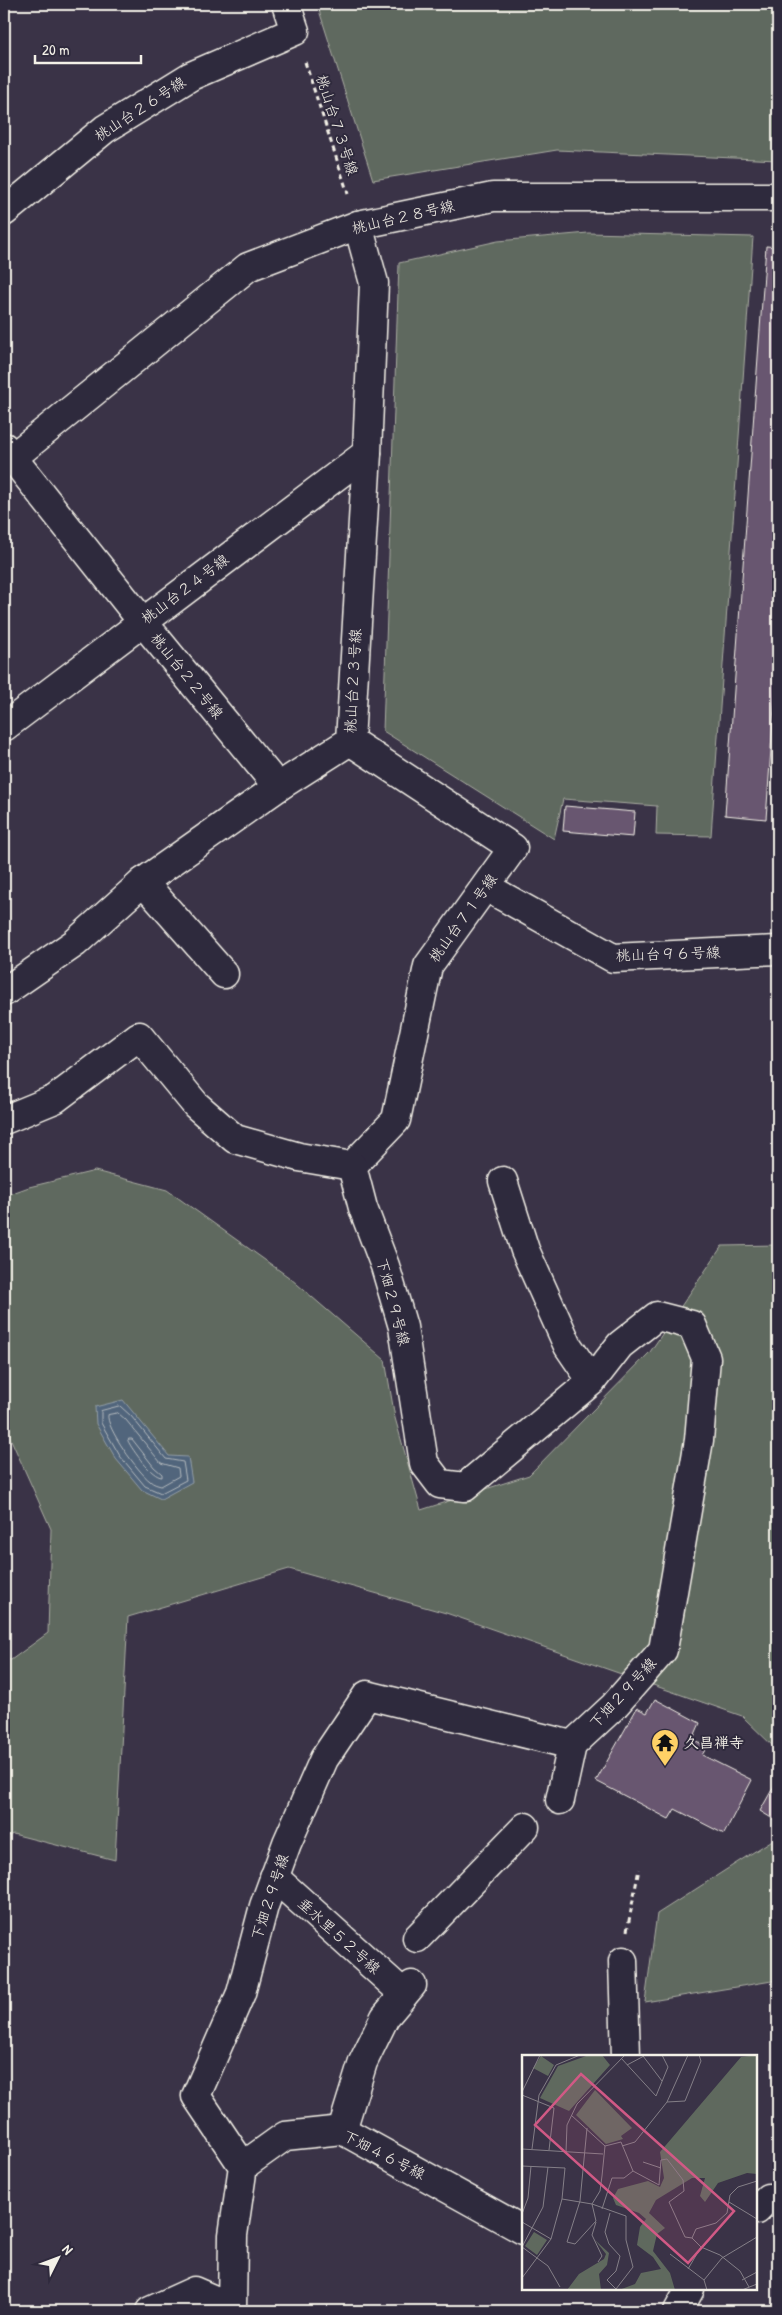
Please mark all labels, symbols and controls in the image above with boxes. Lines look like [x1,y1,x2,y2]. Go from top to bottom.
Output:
scale bar [35,32,141,64]
text: 20 m [42,39,69,60]
street label: 桃山台２６号線 [90,71,189,146]
street label: 桃山台７３号線 [311,72,364,178]
street label: 桃山台２８号線 [349,194,456,239]
street label: 桃山台２４号線 [136,549,233,629]
street label: 桃山台２２号線 [146,628,229,723]
street label: 桃山台２３号線 [339,628,366,734]
street label: 桃山台７１号線 [423,869,502,966]
street label: 桃山台９６号線 [615,941,721,966]
street label: 下畑２９号線 [372,1256,415,1348]
street label: 下畑２９号線 [584,1653,661,1733]
temple icon: 久昌禅寺 [650,1728,680,1767]
place label: 久昌禅寺 [684,1732,744,1753]
street label: 下畑２９号線 [246,1851,293,1943]
street label: 垂水里５２号線 [293,1893,385,1979]
inset map [522,2055,757,2290]
street label: 下畑４６号線 [339,2125,429,2184]
north arrow [32,2232,82,2282]
text: N [58,2240,78,2258]

